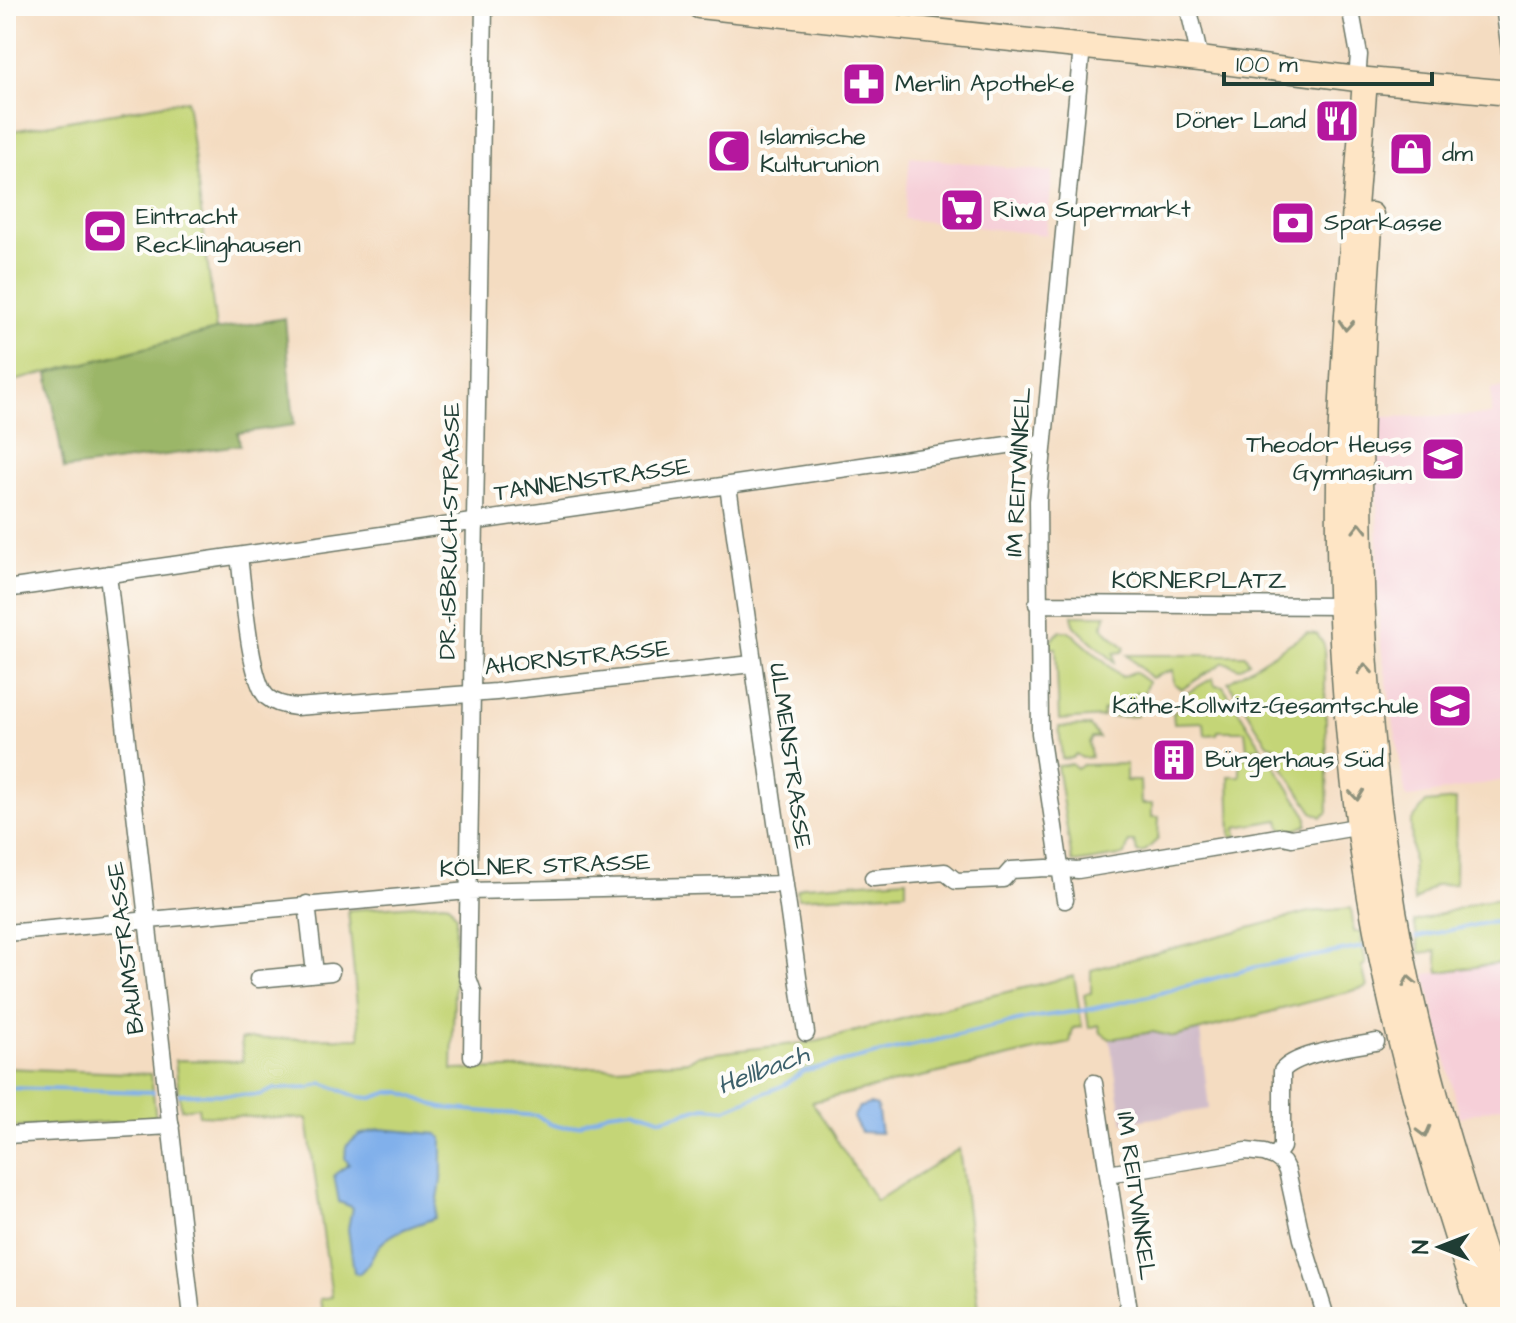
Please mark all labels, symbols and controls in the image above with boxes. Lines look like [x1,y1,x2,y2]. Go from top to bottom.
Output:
scale bar [1224,36,1432,86]
text: 100 m [1236,48,1298,82]
pharmacy icon: Merlin Apotheke [840,60,888,108]
place label: Merlin Apotheke [895,67,1075,101]
restaurant icon: Döner Land [1313,97,1361,145]
place label: Döner Land [1176,104,1306,138]
place label: Islamische Kulturunion [760,120,879,182]
mosque icon: Islamische Kulturunion [705,127,753,175]
shop icon: dm [1387,130,1435,178]
place label: dm [1442,137,1473,171]
supermarket icon: Riwa Supermarkt [938,186,986,234]
place label: Riwa Supermarkt [993,193,1191,227]
bank icon: Sparkasse [1269,199,1317,247]
place label: Eintracht Recklinghausen [136,200,301,263]
place label: Sparkasse [1324,206,1442,240]
sports icon: Eintracht Recklinghausen [81,207,129,255]
one-way arrow [1338,319,1355,332]
street label: IM REITWINKEL [998,386,1040,558]
street label: DR.-ISBRUCH-STRASSE [431,402,469,660]
place label: Theodor Heuss Gymnasium [1246,428,1412,491]
school or university icon: Theodor Heuss Gymnasium [1419,435,1467,483]
street label: TANNENSTRASSE [492,449,692,511]
one-way arrow [1351,521,1369,534]
street label: KÖRNERPLATZ [1111,564,1287,598]
street label: AHORNSTRASSE [483,631,671,685]
street label: ULMENSTRASSE [760,661,820,851]
one-way arrow [1357,662,1374,675]
school or university icon: Käthe-Kollwitz-Gesamtschule [1426,682,1474,730]
place label: Käthe-Kollwitz-Gesamtschule [1112,689,1419,723]
building icon: Bürgerhaus Süd [1150,736,1198,784]
place label: Bürgerhaus Süd [1205,743,1384,778]
one-way arrow [1348,789,1365,802]
street label: KÖLNER STRASSE [439,845,651,887]
street label: BAUMSTRASSE [99,860,153,1036]
one-way arrow [1401,975,1418,989]
water label: Hellbach [712,1036,815,1104]
street label: IM REITWINKEL [1107,1110,1165,1283]
one-way arrow [1415,1125,1431,1139]
north arrow [1400,1207,1480,1287]
text: N [1406,1240,1437,1254]

